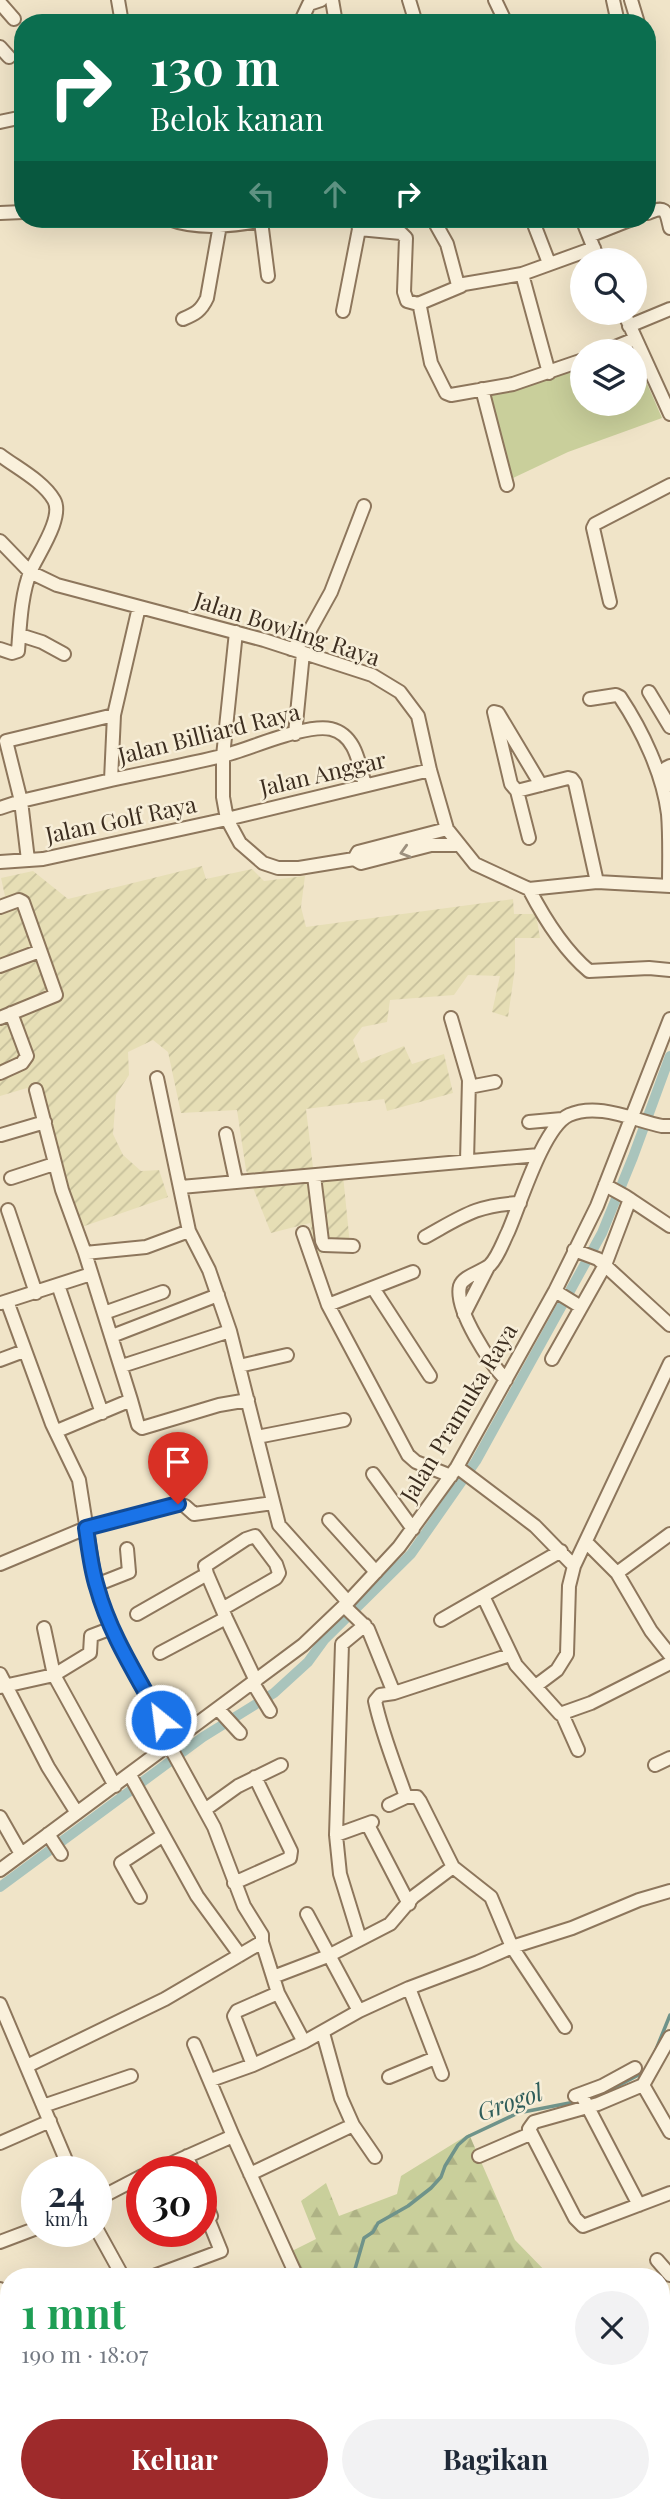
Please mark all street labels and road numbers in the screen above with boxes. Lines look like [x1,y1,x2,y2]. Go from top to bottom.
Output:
street label: Jalan Bowling Raya [190,583,385,672]
street label: Jalan Billiard Raya [114,695,303,770]
street label: Jalan Anggar [255,743,389,802]
street label: Jalan Golf Raya [41,787,200,850]
street label: Jalan Pramuka Raya [392,1317,524,1508]

